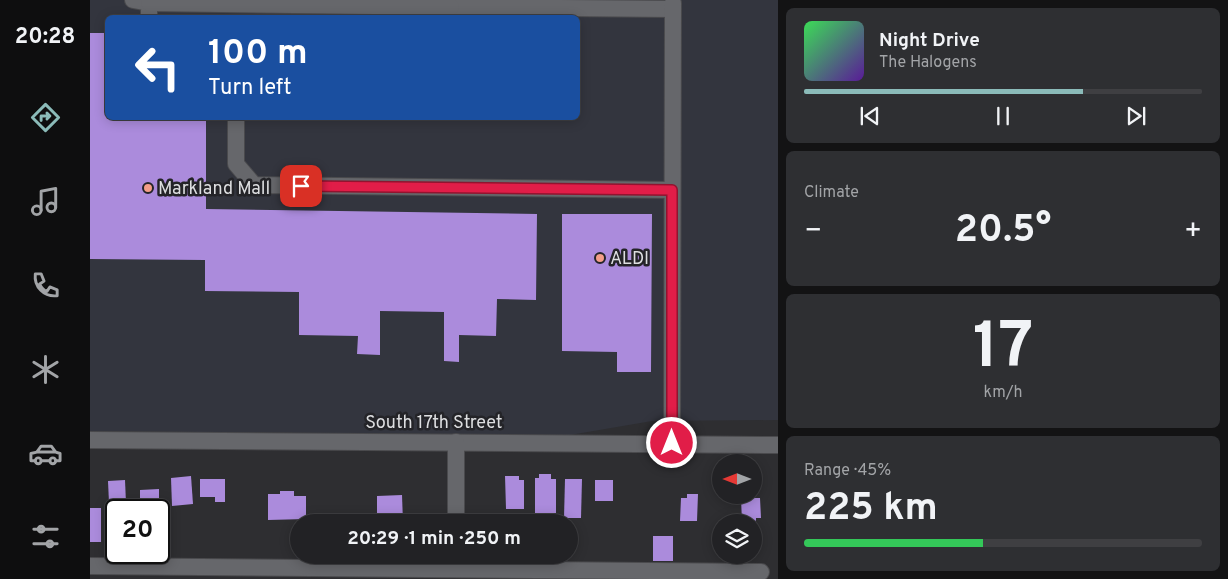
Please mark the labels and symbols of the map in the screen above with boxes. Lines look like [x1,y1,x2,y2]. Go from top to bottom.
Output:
pin [280,165,322,207]
place label: Markland Mall [158,178,270,201]
marker: Markland Mall [142,182,154,194]
place label: ALDI [610,248,649,271]
marker: ALDI [594,252,606,264]
street label: South 17th Street [365,412,503,435]
position arrow [645,416,697,468]
north arrow [712,454,762,504]
speed limit sign: 20 [105,499,170,564]

